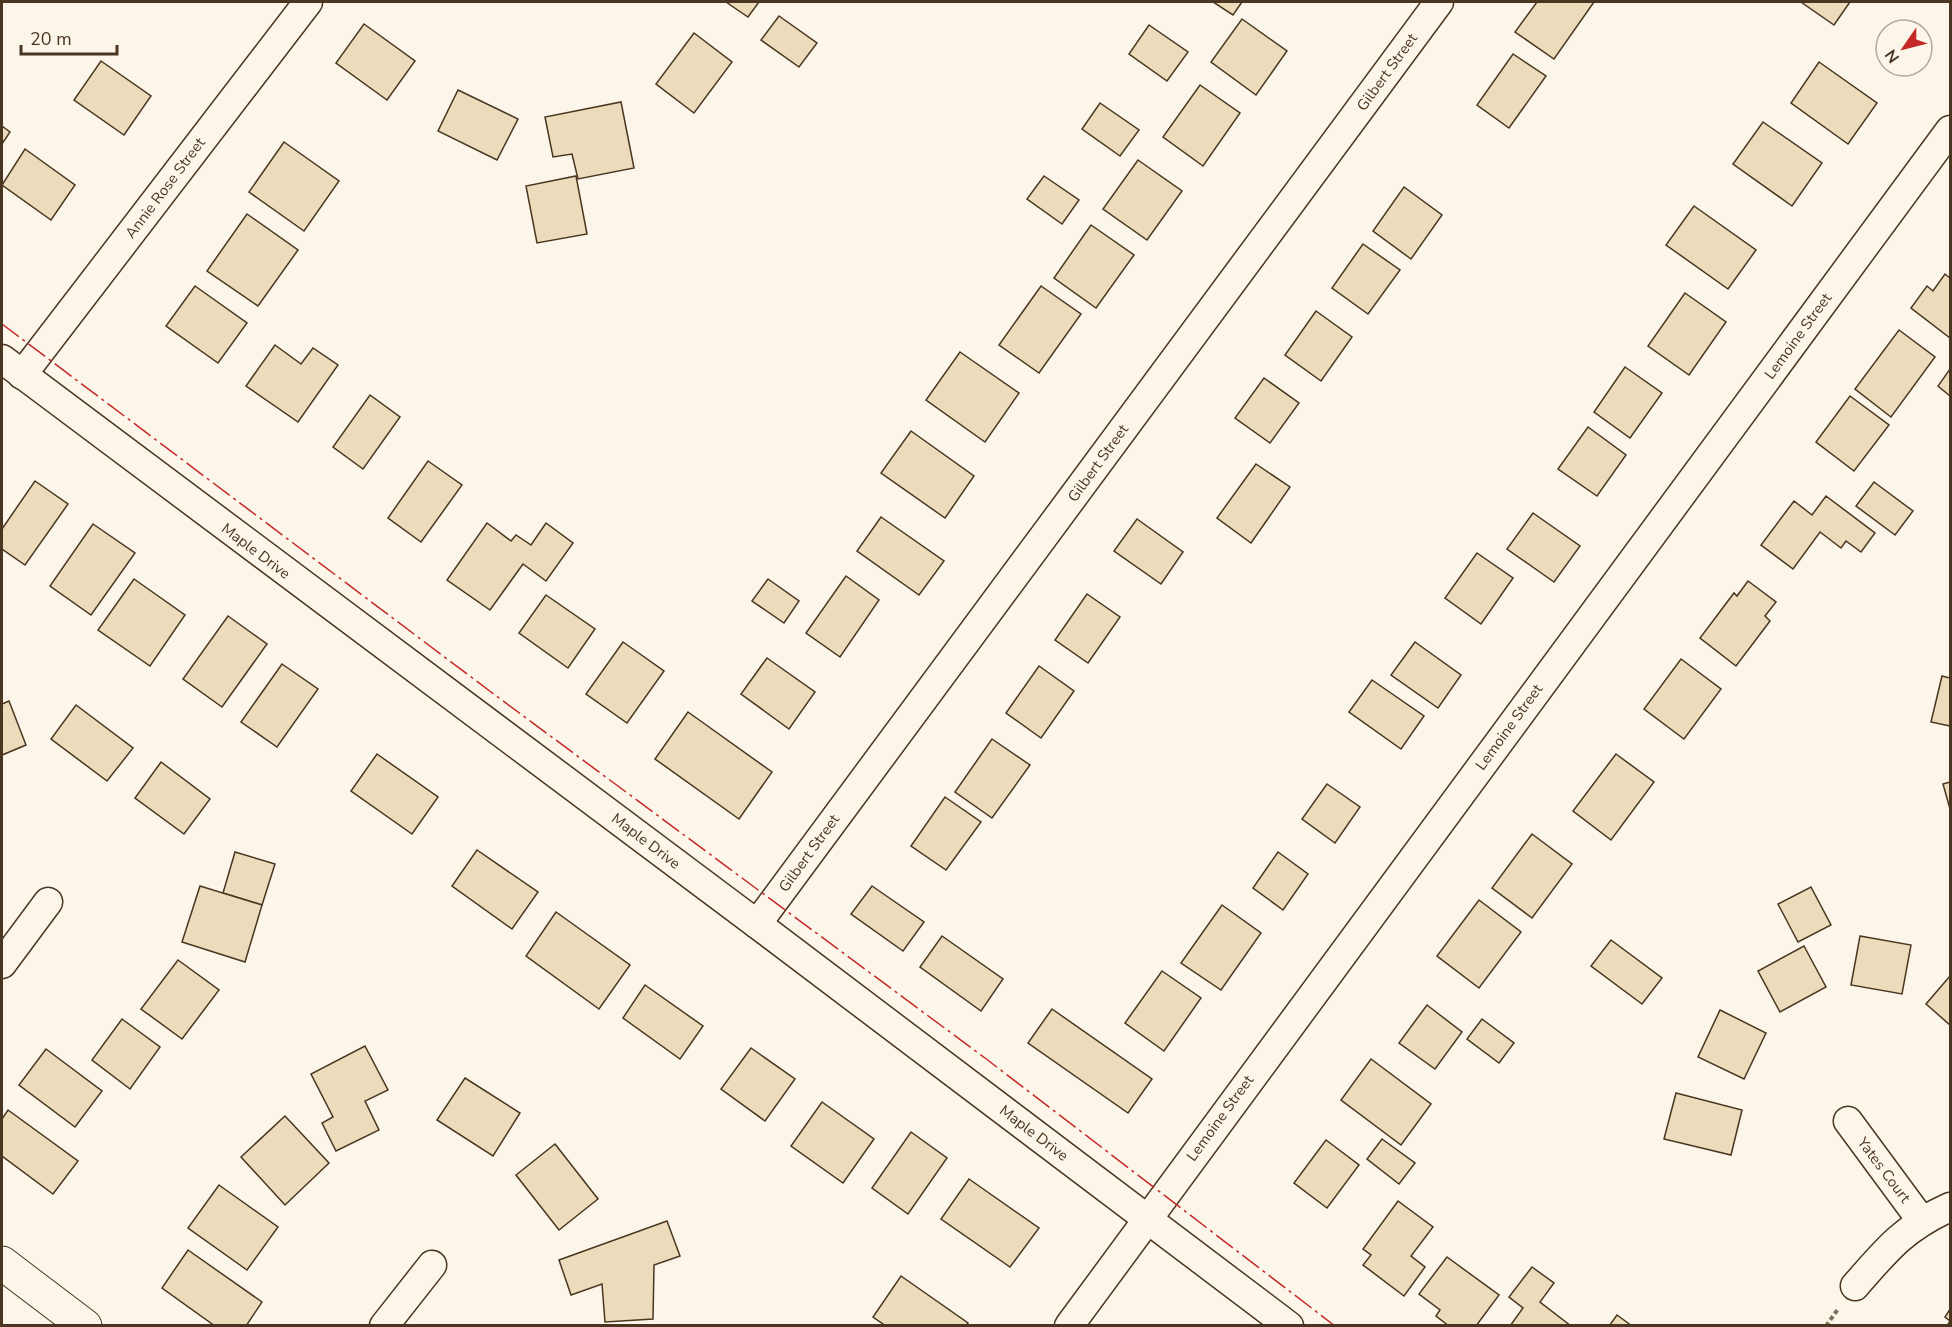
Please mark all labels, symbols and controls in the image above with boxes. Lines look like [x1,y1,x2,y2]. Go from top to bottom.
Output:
scale bar [21,18,117,56]
north arrow [1874,18,1934,78]
text: 20 m [30,27,72,51]
street label: Gilbert Street [1352,29,1422,115]
text: N [1880,45,1905,67]
street label: Annie Rose Street [120,133,210,243]
street label: Lemoine Street [1760,288,1837,383]
street label: Gilbert Street [1063,420,1133,506]
street label: Maple Drive [218,519,294,583]
street label: Lemoine Street [1471,679,1548,774]
street label: Maple Drive [608,809,684,873]
street label: Gilbert Street [774,810,844,896]
street label: Lemoine Street [1182,1070,1259,1165]
street label: Maple Drive [996,1101,1072,1165]
street label: Yates Court [1852,1132,1916,1207]

